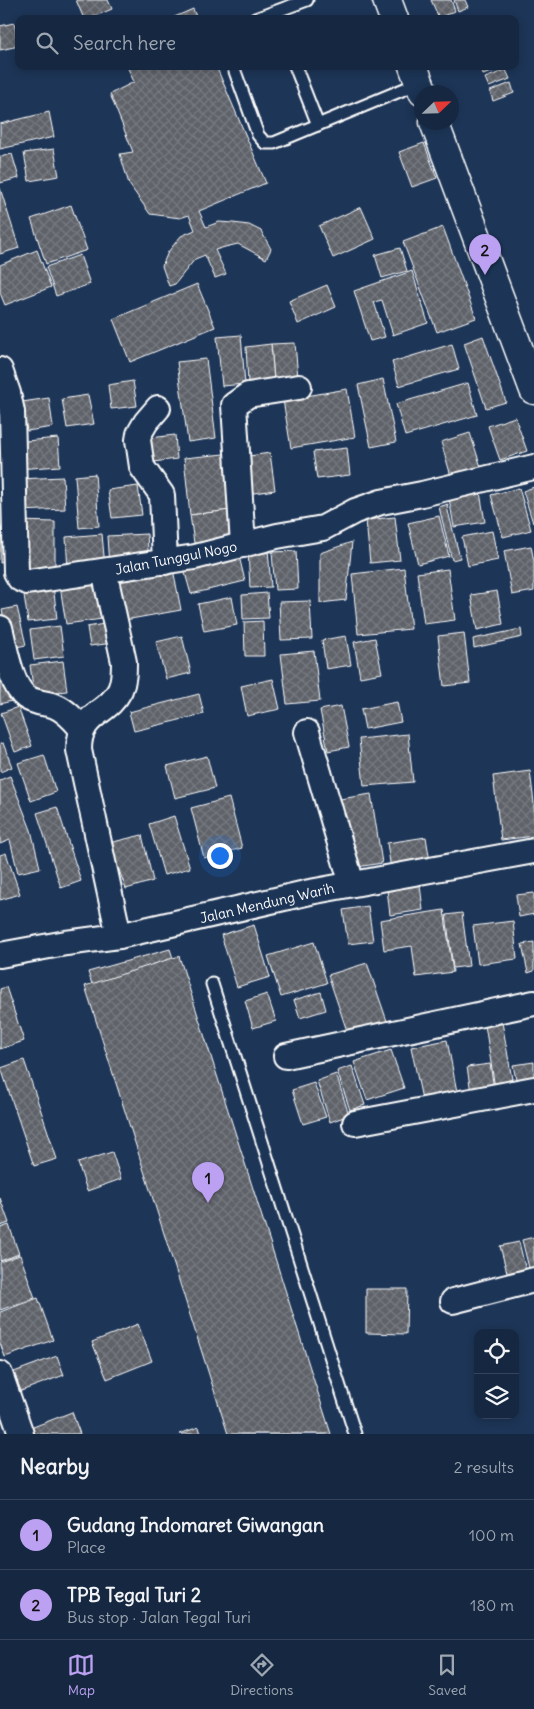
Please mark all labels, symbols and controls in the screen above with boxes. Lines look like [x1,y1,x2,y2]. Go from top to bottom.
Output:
search box [15,15,519,70]
icon: search [33,29,61,57]
text: Search here [73,31,176,55]
north arrow [414,85,459,130]
pin: 2 [469,234,501,275]
street label: Jalan Tunggul Nogo [114,537,239,579]
your location [207,843,233,869]
street label: Jalan Mendung Warih [198,879,336,927]
pin: 1 [192,1162,224,1203]
map controls [474,1329,519,1419]
button: locate [474,1329,519,1374]
button: layers [474,1374,519,1419]
text: Nearby [20,1453,90,1480]
text: 2 results [454,1457,514,1477]
text: Gudang Indomaret Giwangan [67,1513,324,1537]
text: 1 [33,1525,39,1545]
text: 100 m [469,1525,514,1545]
text: Place [67,1537,106,1557]
text: TPB Tegal Turi 2 [67,1583,201,1607]
text: 2 [32,1595,40,1615]
text: 180 m [470,1595,514,1615]
text: Bus stop · Jalan Tegal Turi [67,1607,251,1627]
tab: Map [67,1651,95,1699]
tab: Directions [230,1651,293,1699]
tab: Saved [428,1651,467,1699]

